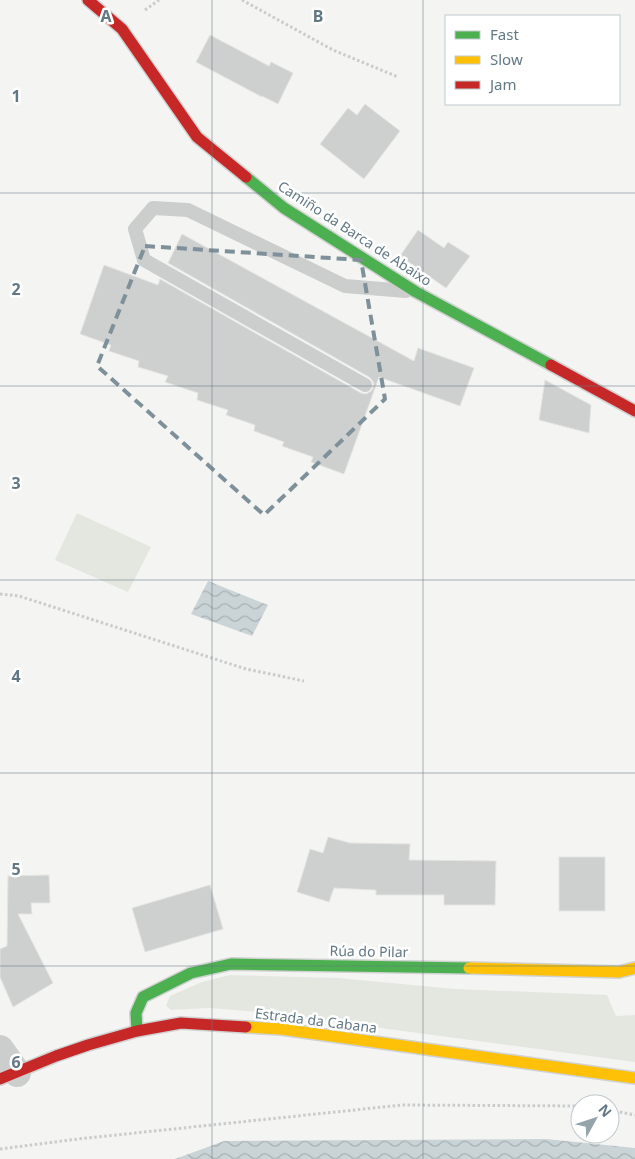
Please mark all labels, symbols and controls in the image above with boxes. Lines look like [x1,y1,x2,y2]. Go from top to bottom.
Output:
text: A [100,5,112,27]
text: B [313,5,323,27]
legend [445,15,620,105]
text: Fast [490,24,519,44]
text: Slow [490,49,523,69]
text: Jam [488,74,517,94]
text: 1 [11,85,21,107]
street label: Camiño da Barca de Abaixo [274,176,436,290]
text: 2 [11,278,21,300]
text: 3 [11,472,21,494]
text: 4 [11,665,21,687]
text: 5 [11,858,21,880]
street label: Rúa do Pilar [329,941,409,961]
street label: Estrada da Cabana [254,1003,378,1037]
text: 6 [11,1051,21,1073]
north arrow [570,1094,620,1144]
text: N [594,1100,616,1121]

